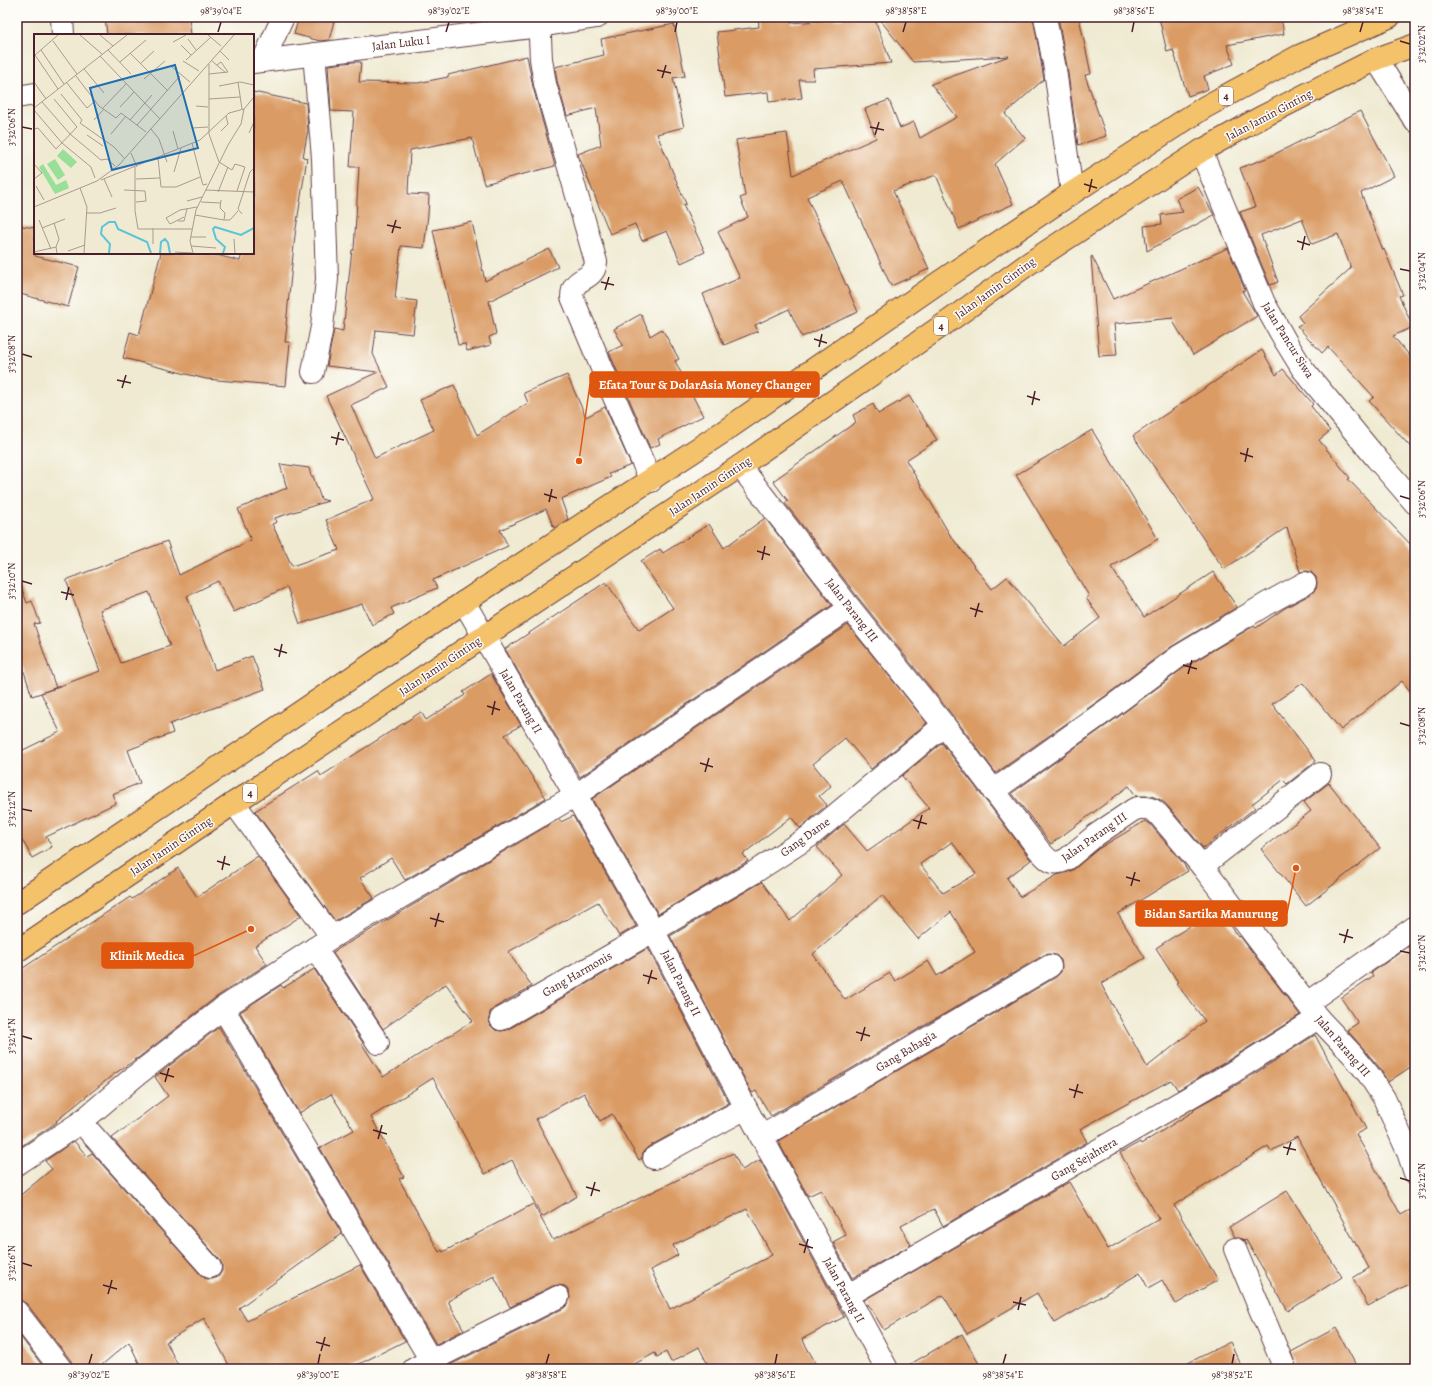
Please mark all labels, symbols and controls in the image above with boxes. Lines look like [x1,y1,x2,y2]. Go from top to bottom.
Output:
text: 98°39'04"E [200,4,242,17]
text: 98°39'02"E [428,4,470,17]
text: 98°39'00"E [656,4,698,17]
text: 98°38'58"E [885,4,927,17]
text: 98°38'56"E [1114,4,1155,17]
text: 98°38'54"E [1343,4,1384,17]
text: 3°32'02"N [1415,25,1428,63]
street label: Jalan Luku I [371,32,431,54]
inset map [34,34,254,254]
street label: Jalan Jamin Ginting [1223,85,1315,145]
road number: 4 [1219,87,1233,105]
text: 3°32'06"N [5,108,18,146]
text: 3°32'04"N [1415,252,1428,290]
street label: Jalan Jamin Ginting [952,253,1038,323]
street label: Jalan Pancur Siwa [1258,299,1318,382]
road number: 4 [934,317,948,335]
text: 3°32'08"N [5,335,18,373]
callout: Efata Tour & DolarAsia Money Changer [590,372,819,397]
text: Efata Tour & DolarAsia Money Changer [599,376,812,393]
street label: Jalan Jamin Ginting [666,453,754,519]
text: 3°32'06"N [1415,480,1428,518]
text: 3°32'10"N [5,563,18,599]
street label: Jalan Parang III [822,575,882,645]
street label: Jalan Jamin Ginting [396,633,484,699]
street label: Jalan Parang II [496,666,546,736]
text: 3°32'08"N [1415,707,1428,745]
road number: 4 [243,784,257,802]
text: 3°32'12"N [5,791,18,827]
street label: Jalan Parang III [1058,808,1130,866]
street label: Jalan Jamin Ginting [127,813,215,879]
street label: Gang Dame [777,814,833,860]
callout: Bidan Sartika Manurung [1136,901,1287,926]
text: Bidan Sartika Manurung [1144,905,1278,922]
text: 3°32'10"N [1415,935,1428,971]
callout: Klinik Medica [102,943,193,968]
text: Klinik Medica [109,947,185,964]
street label: Gang Harmonis [539,947,615,1000]
street label: Jalan Parang II [657,947,705,1019]
street label: Jalan Parang III [1312,1012,1374,1080]
text: 3°32'14"N [5,1018,18,1054]
street label: Gang Bahagia [873,1026,940,1075]
street label: Gang Sejahtera [1048,1133,1121,1185]
text: 3°32'12"N [1415,1163,1428,1199]
text: 3°32'16"N [5,1245,18,1281]
street label: Jalan Parang II [819,1255,869,1325]
text: 98°39'02"E [68,1368,110,1381]
text: 98°39'00"E [297,1368,339,1381]
text: 98°38'58"E [525,1368,567,1381]
text: 98°38'56"E [755,1368,796,1381]
text: 98°38'54"E [983,1368,1024,1381]
text: 98°38'52"E [1211,1368,1253,1381]

